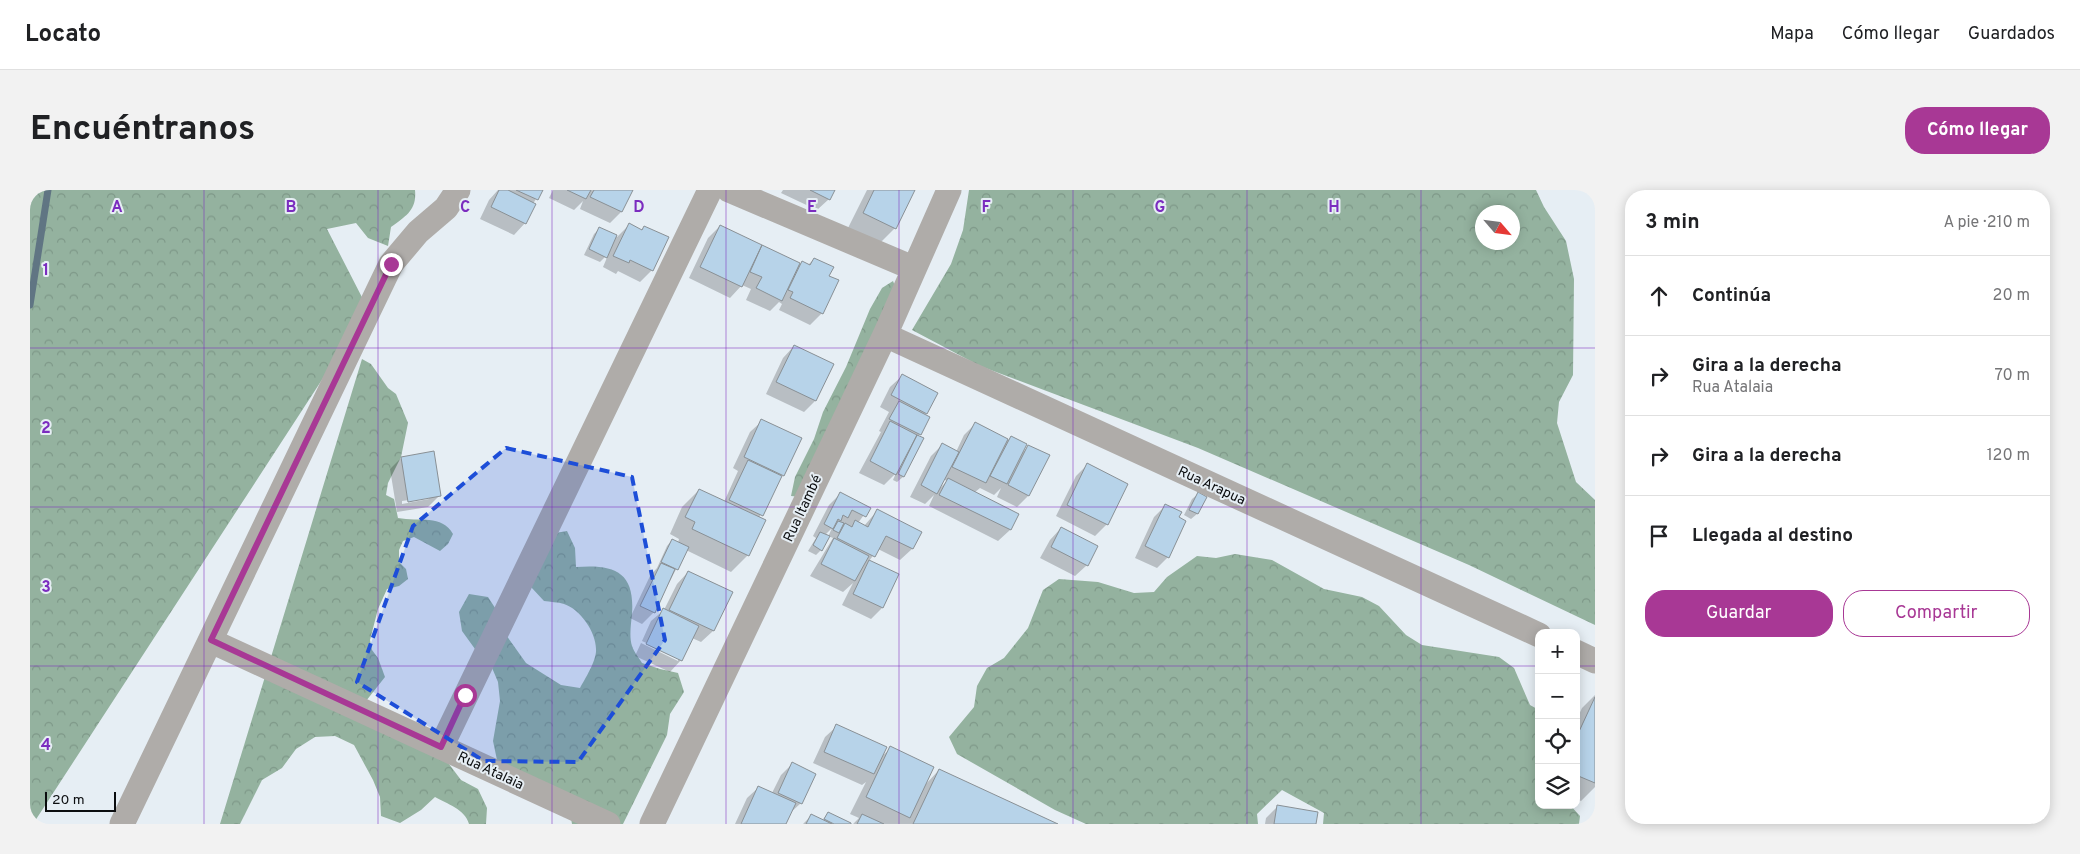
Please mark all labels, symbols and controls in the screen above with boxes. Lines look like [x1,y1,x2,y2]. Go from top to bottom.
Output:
text: Locato [25,20,101,50]
text: Mapa [1770,23,1814,46]
text: Cómo llegar [1842,23,1940,46]
text: Guardados [1968,23,2055,46]
button: Cómo llegar [1905,107,2050,154]
text: Encuéntranos [30,108,255,152]
text: A [111,198,123,218]
text: B [285,198,297,218]
text: C [460,198,470,218]
text: D [633,198,645,218]
text: E [807,198,817,218]
text: F [981,198,991,218]
text: G [1155,198,1165,218]
text: H [1328,198,1340,218]
north arrow [1475,205,1520,250]
text: 3 min [1645,209,1700,236]
text: A pie · 210 m [1943,213,2030,233]
route end [380,253,403,276]
text: 1 [43,261,49,281]
icon: ahead [1645,282,1673,310]
text: Continúa [1692,284,1771,308]
text: 20 m [1993,286,2030,306]
text: Gira a la derecha [1692,354,1842,378]
icon: right [1645,362,1673,390]
text: 70 m [1995,366,2030,386]
text: Rua Atalaia [1692,378,1773,398]
text: 2 [41,419,51,439]
icon: right [1645,442,1673,470]
text: Gira a la derecha [1692,444,1842,468]
text: 120 m [1987,446,2030,466]
street label: Rua Arapua [1175,463,1248,509]
street label: Rua Itambé [780,472,826,545]
icon: arrive [1645,522,1673,550]
text: Llegada al destino [1692,524,1853,548]
text: 3 [41,578,51,598]
button: Guardar [1645,590,1833,637]
button: Compartir [1843,590,2030,637]
map controls [1535,629,1580,809]
button: + [1535,629,1580,674]
button: − [1535,674,1580,719]
route start [454,684,477,707]
button: locate [1535,719,1580,764]
text: 4 [41,736,51,756]
street label: Rua Atalaia [455,749,526,794]
button: layers [1535,764,1580,809]
scale bar [45,789,116,812]
text: 20 m [52,792,85,809]

